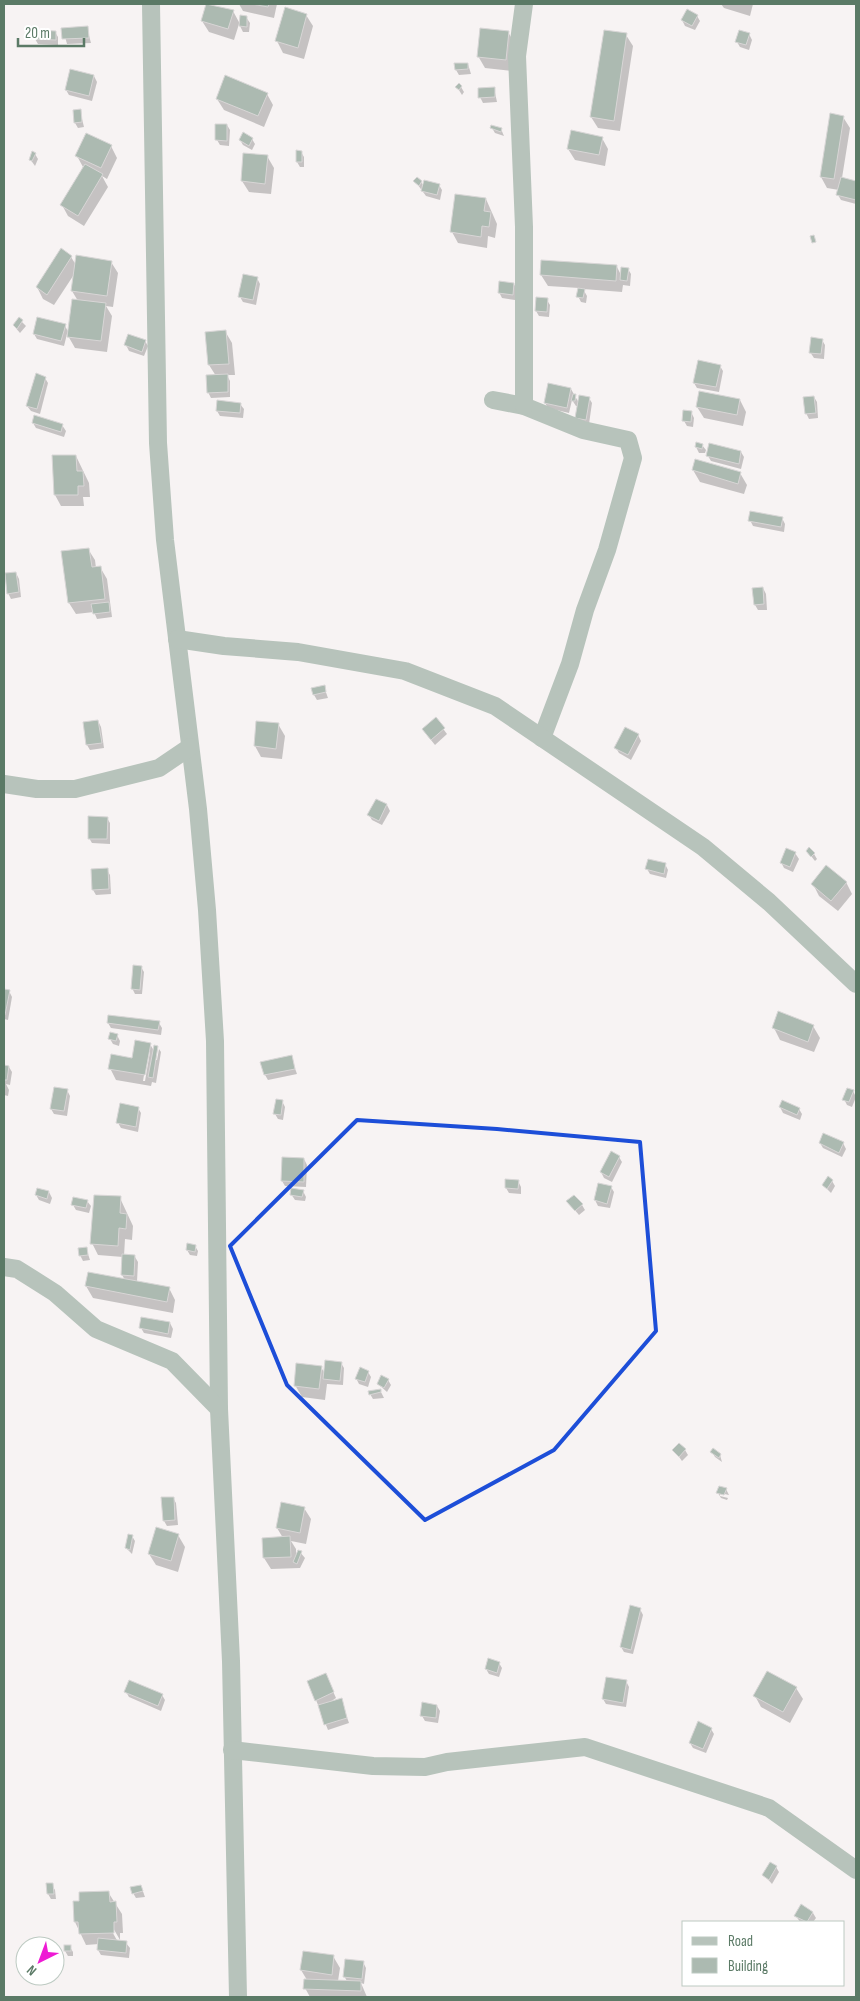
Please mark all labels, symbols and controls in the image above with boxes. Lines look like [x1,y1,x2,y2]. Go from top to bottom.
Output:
scale bar [18,15,84,47]
text: 20 m [25,24,50,43]
legend [682,1921,845,1986]
text: Road [728,1932,753,1951]
north arrow [15,1936,65,1986]
text: Building [728,1957,768,1976]
text: N [23,1961,40,1979]

